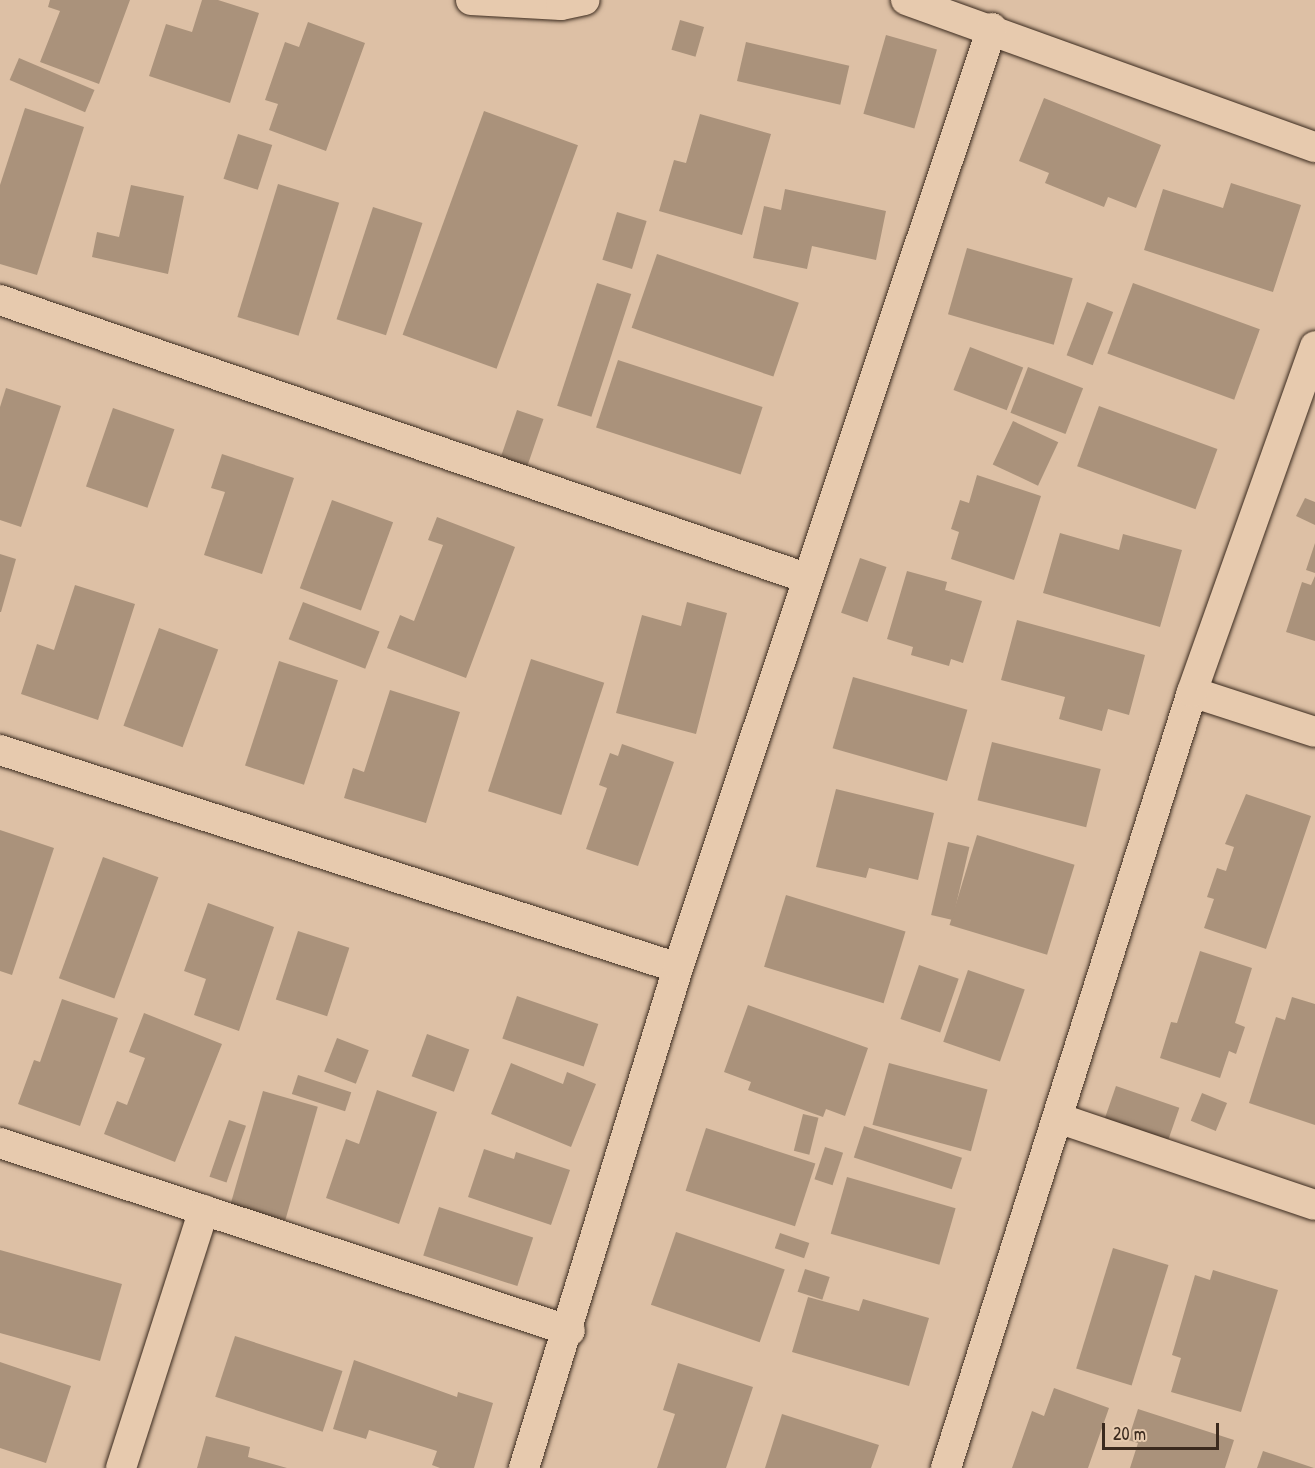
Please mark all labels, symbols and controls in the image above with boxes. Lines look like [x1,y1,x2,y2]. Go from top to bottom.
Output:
scale bar [1105,1411,1222,1449]
text: 20 m [1113,1421,1146,1446]

